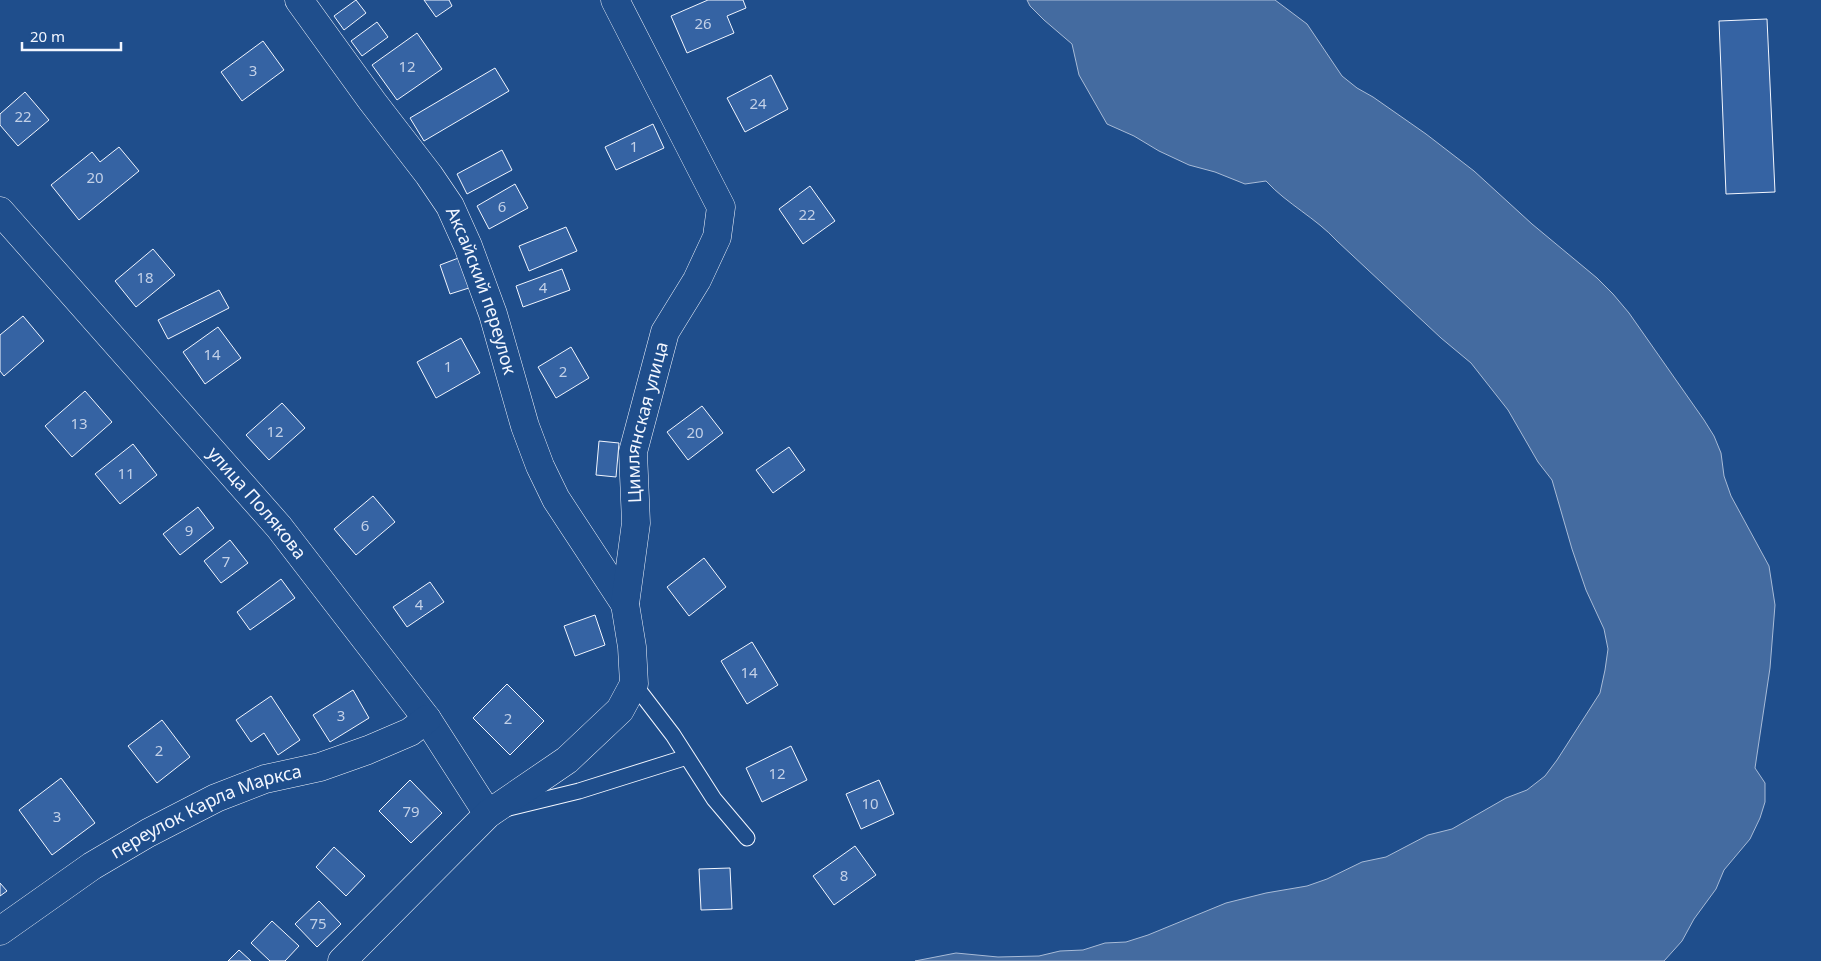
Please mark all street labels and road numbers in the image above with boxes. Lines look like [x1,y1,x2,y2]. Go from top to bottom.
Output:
street label: Аксайский переулок [441,203,523,378]
street label: Цимлянская улица [620,339,673,504]
street label: улица Полякова [203,441,312,564]
street label: переулок Карла Маркса [106,758,304,864]

